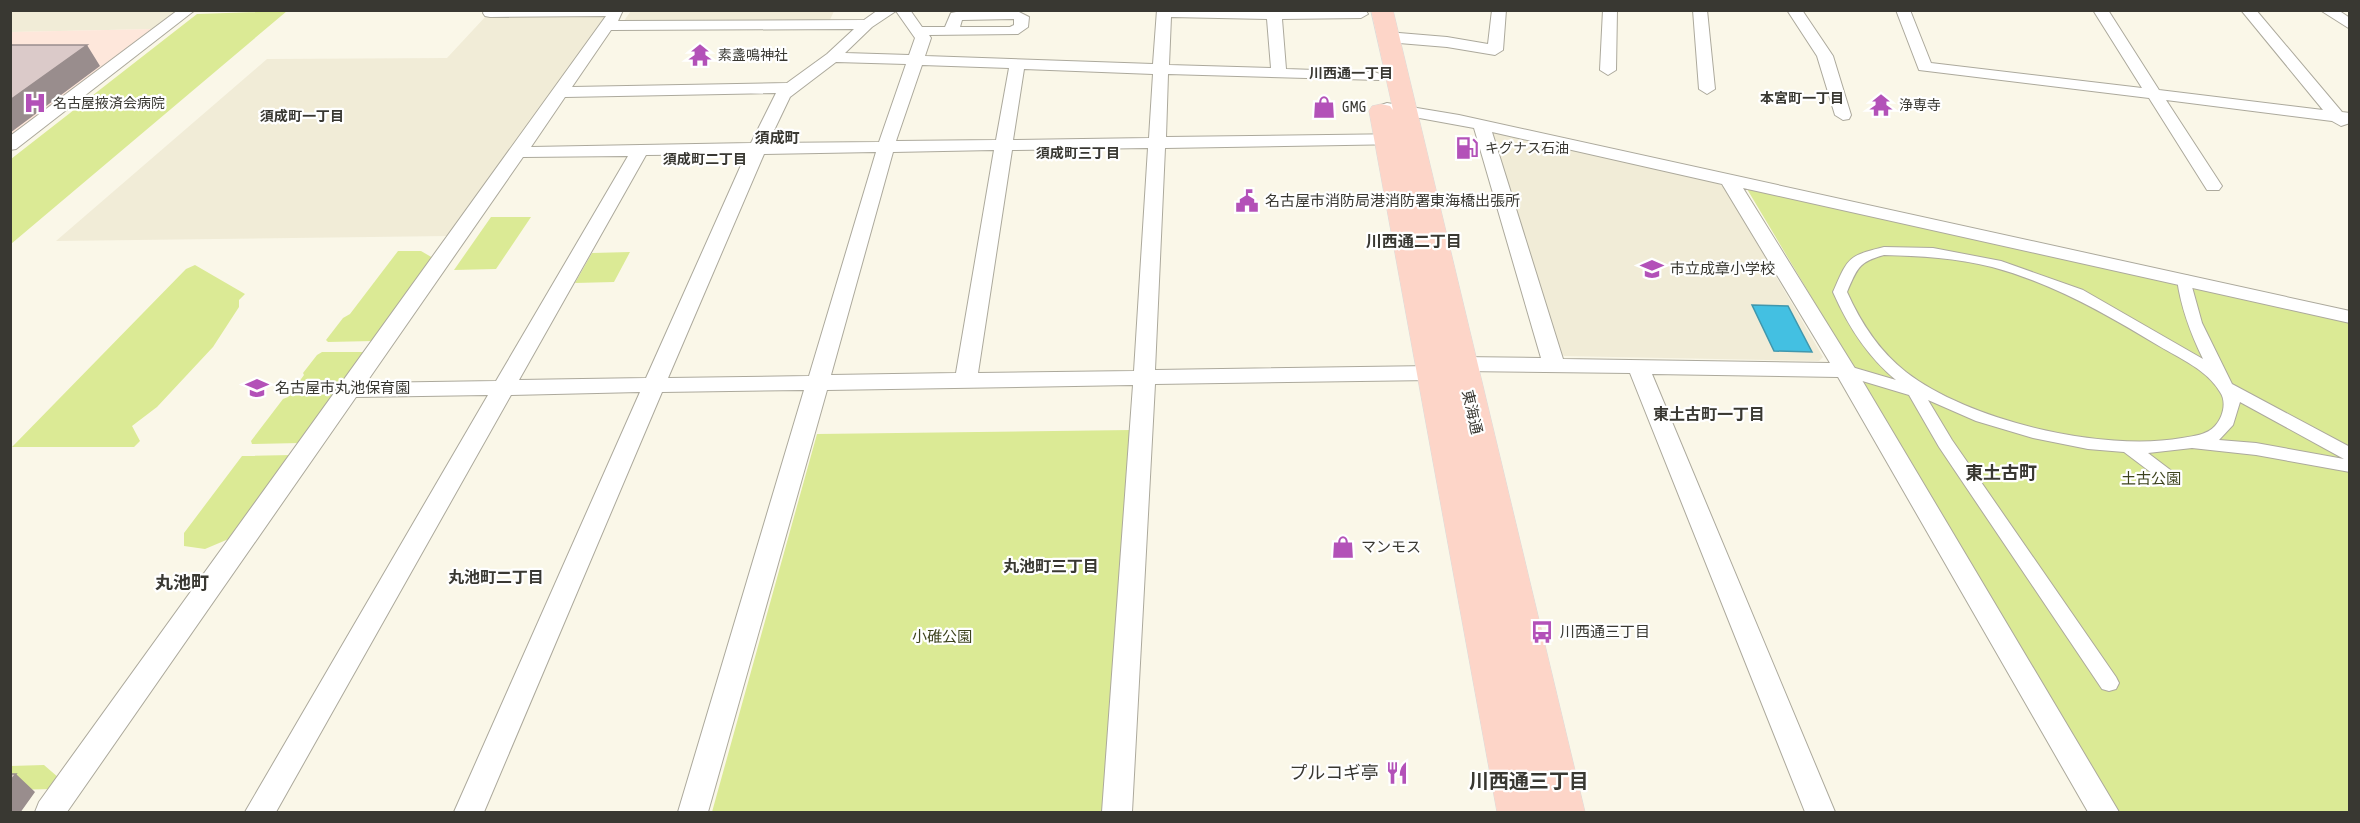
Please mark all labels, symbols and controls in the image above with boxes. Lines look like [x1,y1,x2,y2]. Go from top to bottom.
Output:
temple icon: 素盞鳴神社 [687,42,713,68]
place label: 素盞鳴神社 [718,47,788,63]
district label: 川西通一丁目 [1309,65,1393,81]
hospital icon: 名古屋掖済会病院 [22,90,48,116]
district label: 本宮町一丁目 [1760,90,1844,106]
temple icon: 浄専寺 [1868,92,1894,118]
shop icon: GMG [1311,94,1337,120]
place label: 名古屋掖済会病院 [53,95,165,111]
place label: 浄専寺 [1899,97,1941,113]
place label: GMG [1342,99,1366,115]
district label: 須成町一丁目 [260,108,344,124]
district label: 須成町 [754,129,800,146]
fuel station icon: キグナス石油 [1454,135,1480,161]
place label: キグナス石油 [1485,140,1569,156]
district label: 須成町三丁目 [1036,145,1120,161]
district label: 須成町二丁目 [663,151,747,167]
public building icon: 名古屋市消防局港消防署東海橋出張所 [1234,188,1260,214]
place label: 名古屋市消防局港消防署東海橋出張所 [1265,192,1520,209]
district label: 川西通二丁目 [1366,232,1462,250]
school or university icon: 市立成章小学校 [1639,256,1665,282]
place label: 市立成章小学校 [1670,260,1775,277]
school or university icon: 名古屋市丸池保育園 [244,375,270,401]
place label: 名古屋市丸池保育園 [275,379,410,396]
street label: 東海通 [1459,388,1486,436]
district label: 東土古町一丁目 [1653,405,1765,423]
district label: 東土古町 [1965,462,2037,483]
park label: 土古公園 [2121,470,2181,487]
shop icon: マンモス [1330,534,1356,560]
place label: マンモス [1361,538,1421,555]
district label: 丸池町三丁目 [1003,557,1099,575]
district label: 丸池町二丁目 [448,568,544,586]
district label: 丸池町 [155,572,209,593]
bus stop icon: 川西通三丁目 [1529,619,1555,645]
place label: 川西通三丁目 [1560,623,1650,640]
park label: 小碓公園 [912,628,972,645]
restaurant icon: プルコギ亭 [1384,760,1410,786]
place label: プルコギ亭 [1289,762,1379,783]
district label: 川西通三丁目 [1469,769,1589,792]

